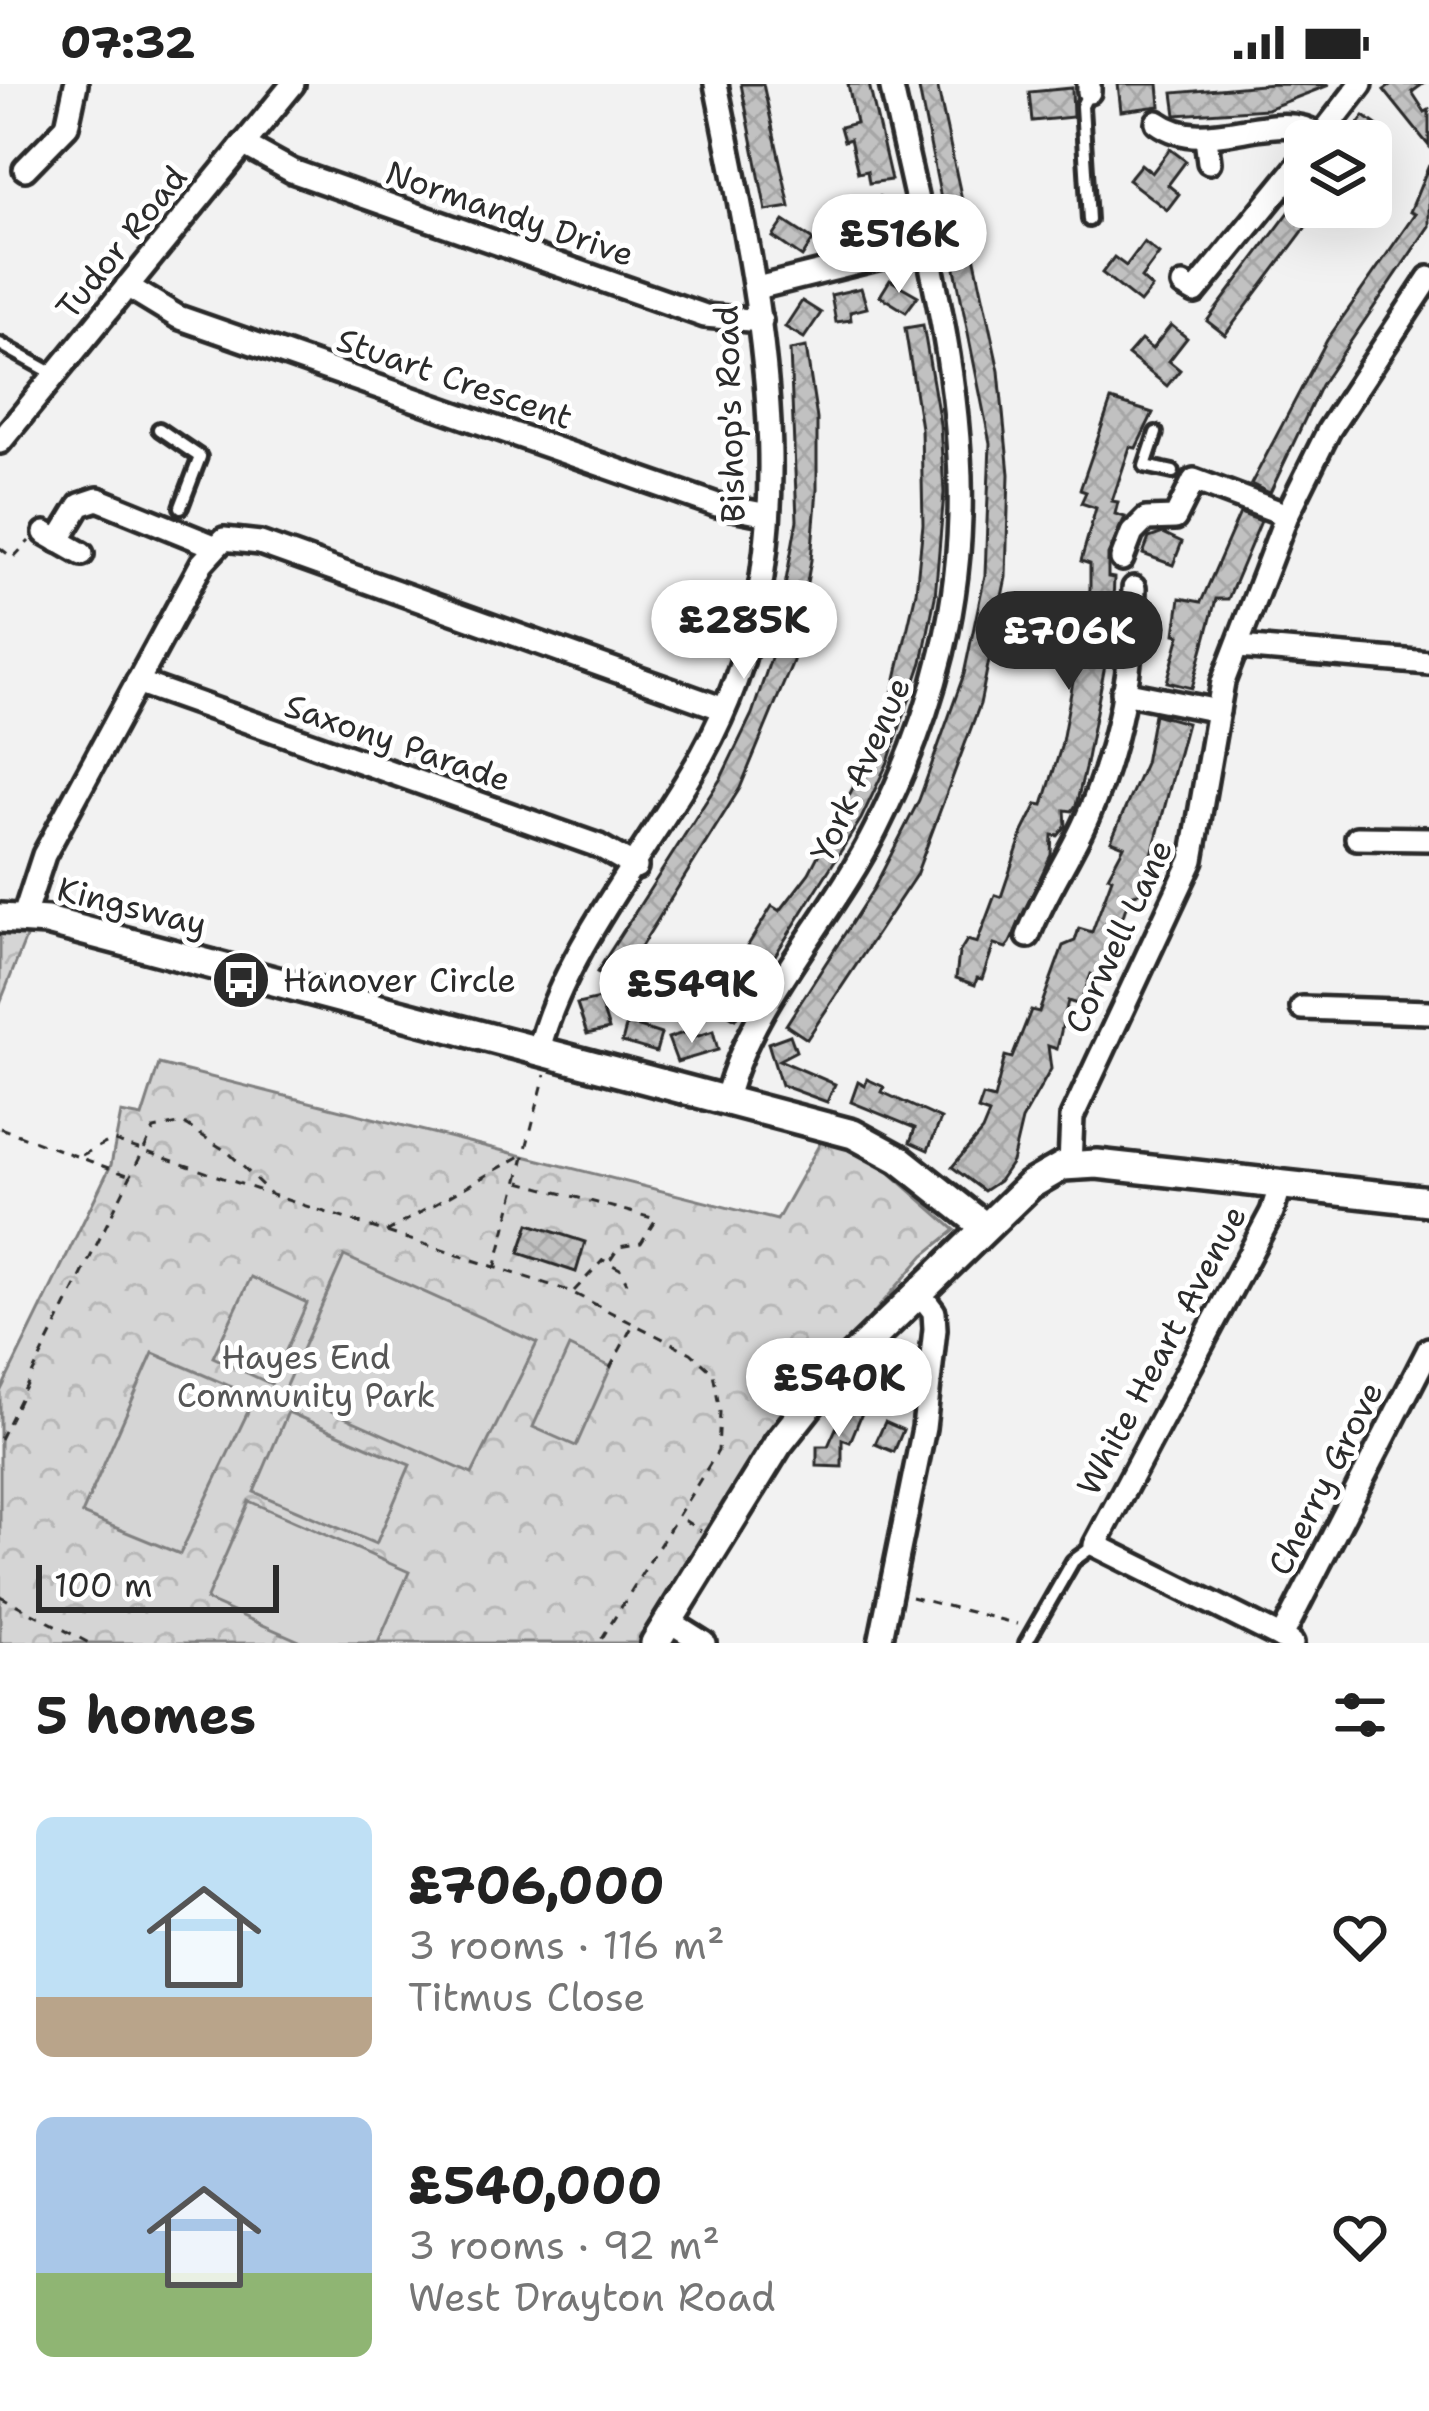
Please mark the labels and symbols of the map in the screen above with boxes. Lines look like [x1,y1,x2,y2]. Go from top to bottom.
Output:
street label: Normandy Drive [380,150,640,277]
street label: Tudor Road [46,156,197,329]
pin: £516K [815,194,983,296]
street label: Bishop's Road [703,305,756,523]
street label: Stuart Crescent [331,317,579,440]
pin: £285K [660,580,828,682]
pin: £706K [985,591,1153,693]
street label: York Avenue [800,670,921,868]
street label: Saxony Parade [279,683,517,802]
street label: Corwell Lane [1054,832,1183,1041]
street label: Kingsway [52,866,211,947]
pin: £549K [608,944,776,1046]
bus stop icon: Hanover Circle [210,949,272,1011]
place label: Hanover Circle [283,958,516,1003]
street label: White Heart Avenue [1066,1197,1257,1503]
park label: Hayes End Community Park [177,1335,435,1418]
pin: £540K [755,1338,923,1440]
street label: Cherry Grove [1257,1374,1394,1583]
scale bar [36,1559,279,1612]

